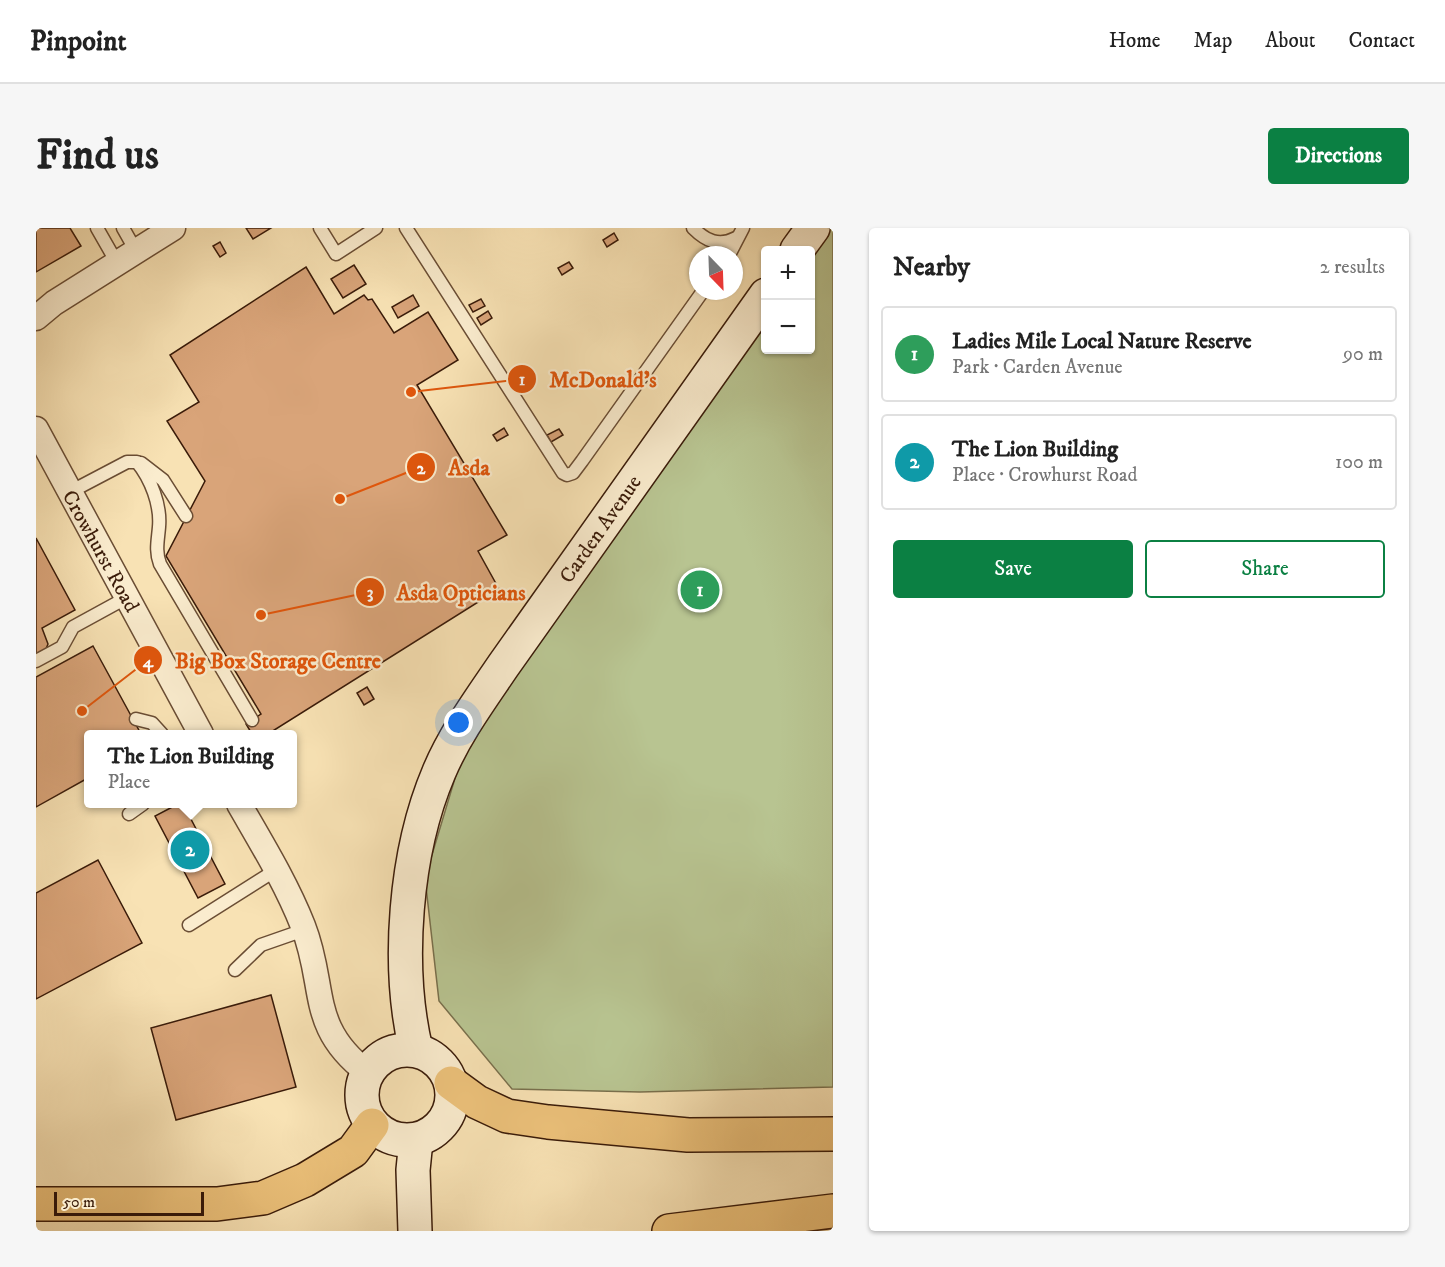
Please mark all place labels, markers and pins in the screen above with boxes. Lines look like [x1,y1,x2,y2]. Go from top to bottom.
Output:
callout: McDonald's [507,359,669,399]
callout: Asda [406,447,502,487]
pin: 1 [680,568,720,613]
callout: Asda Opticians [355,572,538,612]
callout: Big Box Storage Centre [133,640,393,680]
pin: 2 [170,828,210,872]

